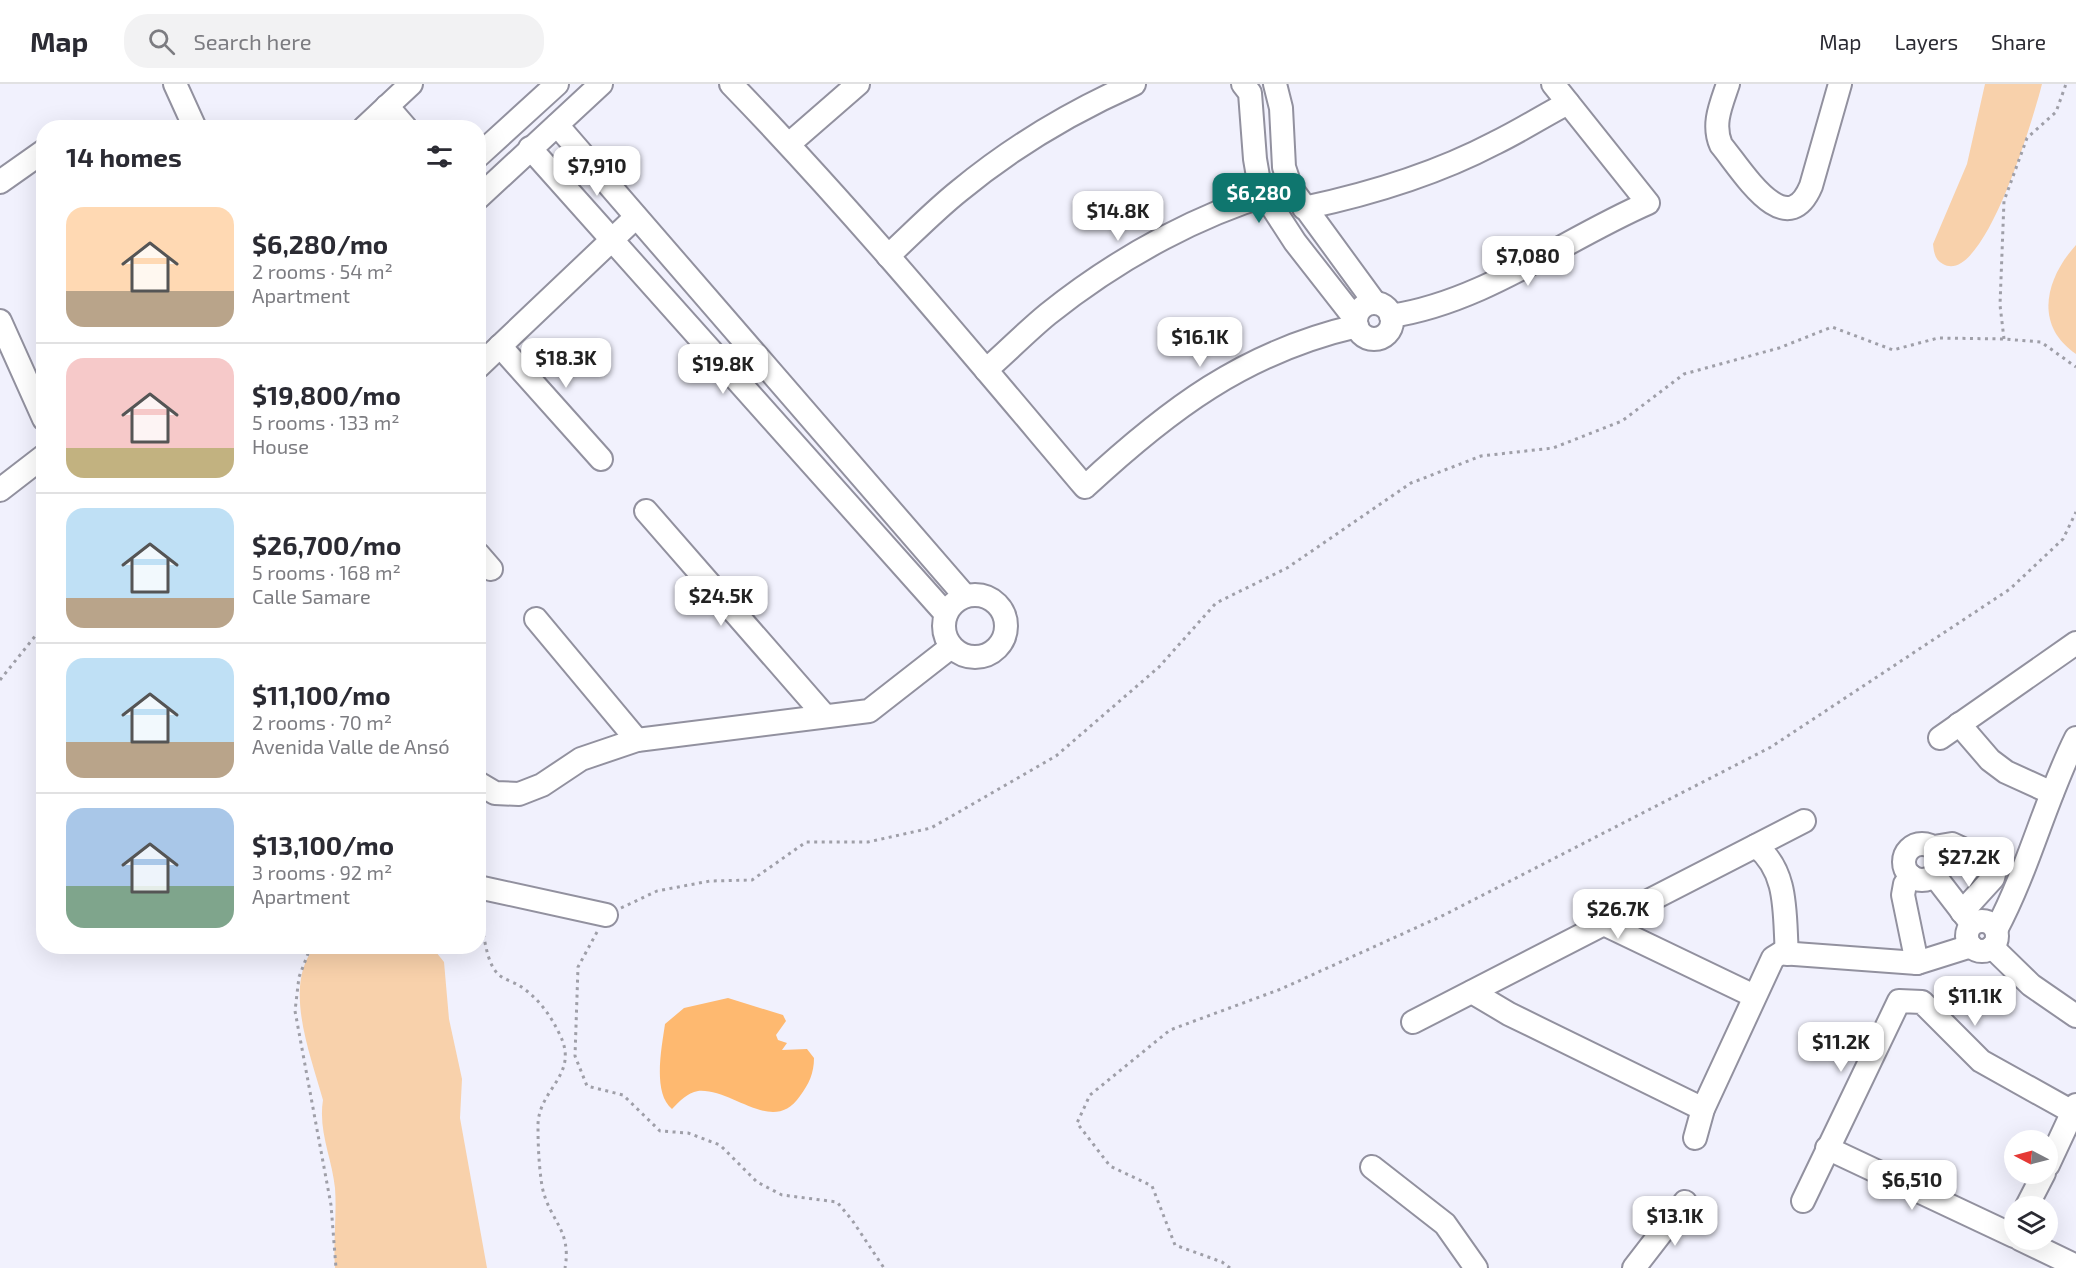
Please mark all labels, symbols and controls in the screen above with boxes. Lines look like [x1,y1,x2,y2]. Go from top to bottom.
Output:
search box [124,14,544,68]
text: Map [30,24,88,58]
icon: search [145,25,178,58]
text: Search here [193,28,312,54]
text: Map [1819,29,1861,54]
text: Layers [1894,29,1958,54]
text: Share [1991,29,2046,54]
icon: filters [423,140,456,173]
text: 14 homes [66,141,182,172]
pin: $7,910 [548,146,646,197]
text: $7,910 [567,153,627,177]
pin: $6,280 [1210,173,1308,224]
text: $6,280 [1227,180,1291,204]
pin: $14.8K [1069,191,1167,242]
text: $14.8K [1087,198,1150,222]
text: $6,280/mo [252,228,388,259]
icon: home [114,231,186,303]
pin: $7,080 [1479,236,1577,287]
text: $7,080 [1496,243,1560,267]
text: 2 rooms · 54 m² [252,259,393,283]
text: Apartment [252,283,350,307]
pin: $16.1K [1151,317,1249,368]
text: $16.1K [1171,324,1229,348]
pin: $18.3K [517,338,615,389]
pin: $19.8K [674,344,772,395]
text: $18.3K [535,345,597,369]
text: $19.8K [692,351,754,375]
text: $19,800/mo [252,379,401,410]
icon: home [114,382,186,454]
text: 5 rooms · 133 m² [252,410,399,434]
text: House [252,434,309,458]
text: $26,700/mo [252,529,401,560]
icon: home [114,532,186,604]
text: 5 rooms · 168 m² [252,560,401,584]
pin: $24.5K [672,576,770,627]
text: $24.5K [689,583,753,607]
text: Calle Samare [252,584,371,608]
text: $11,100/mo [252,679,391,710]
icon: home [114,682,186,754]
text: 2 rooms · 70 m² [252,710,392,734]
text: Avenida Valle de Ansó [252,734,450,758]
text: $13,100/mo [252,829,394,860]
icon: home [114,832,186,904]
pin: $27.2K [1920,837,2018,888]
text: $27.2K [1938,844,2000,868]
text: 3 rooms · 92 m² [252,860,392,884]
text: Apartment [252,884,350,908]
pin: $26.7K [1569,889,1667,940]
text: $26.7K [1587,896,1649,920]
pin: $11.1K [1926,976,2024,1027]
text: $11.1K [1948,983,2002,1007]
pin: $11.2K [1792,1022,1890,1073]
text: $11.2K [1812,1029,1870,1053]
north arrow [2004,1130,2058,1184]
map controls [2004,1130,2058,1250]
pin: $6,510 [1863,1160,1961,1211]
text: $6,510 [1882,1167,1942,1191]
pin: $13.1K [1626,1196,1724,1247]
button: layers [2004,1196,2058,1250]
text: $13.1K [1647,1203,1703,1227]

